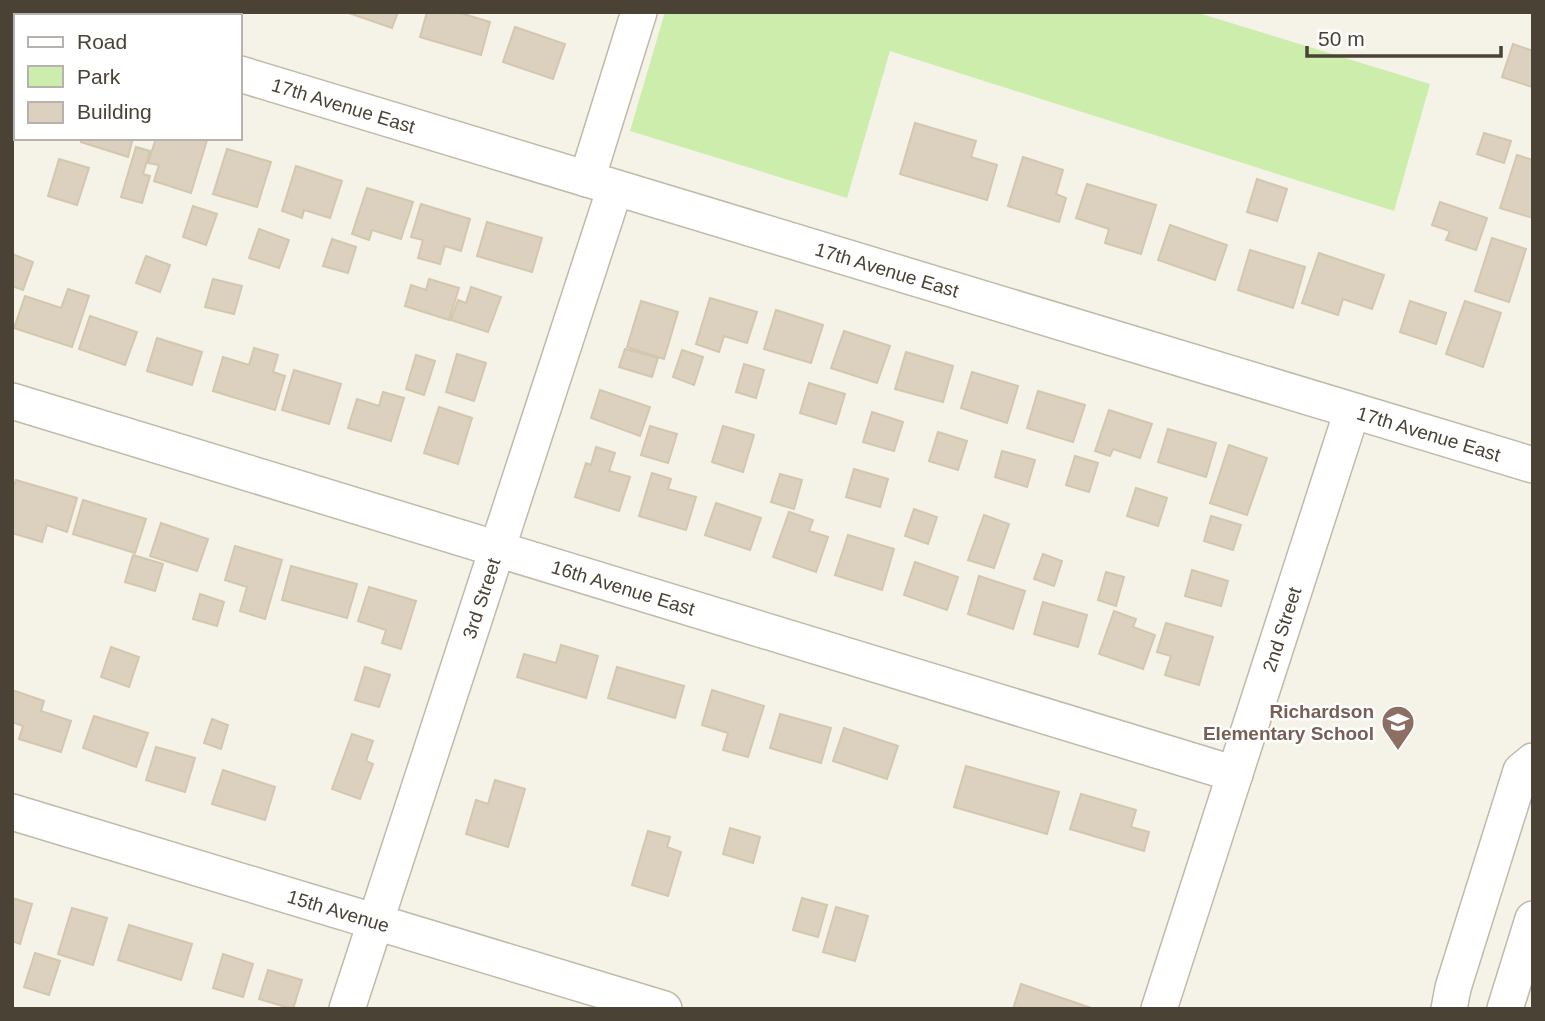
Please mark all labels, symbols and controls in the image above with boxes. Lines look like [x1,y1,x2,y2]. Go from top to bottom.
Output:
legend [14,14,242,140]
scale bar [1307,14,1501,58]
text: 50 m [1318,27,1365,50]
text: Road [77,30,127,53]
text: Park [77,65,121,88]
street label: 17th Avenue East [269,74,418,138]
text: Building [77,100,152,123]
street label: 17th Avenue East [813,239,962,302]
street label: 17th Avenue East [1354,402,1504,466]
street label: 3rd Street [459,555,505,641]
street label: 16th Avenue East [549,556,698,620]
street label: 2nd Street [1259,584,1306,674]
place label: Richardson Elementary School [1203,701,1374,744]
school or university icon: Richardson Elementary School [1379,703,1417,752]
street label: 15th Avenue [285,886,392,936]

